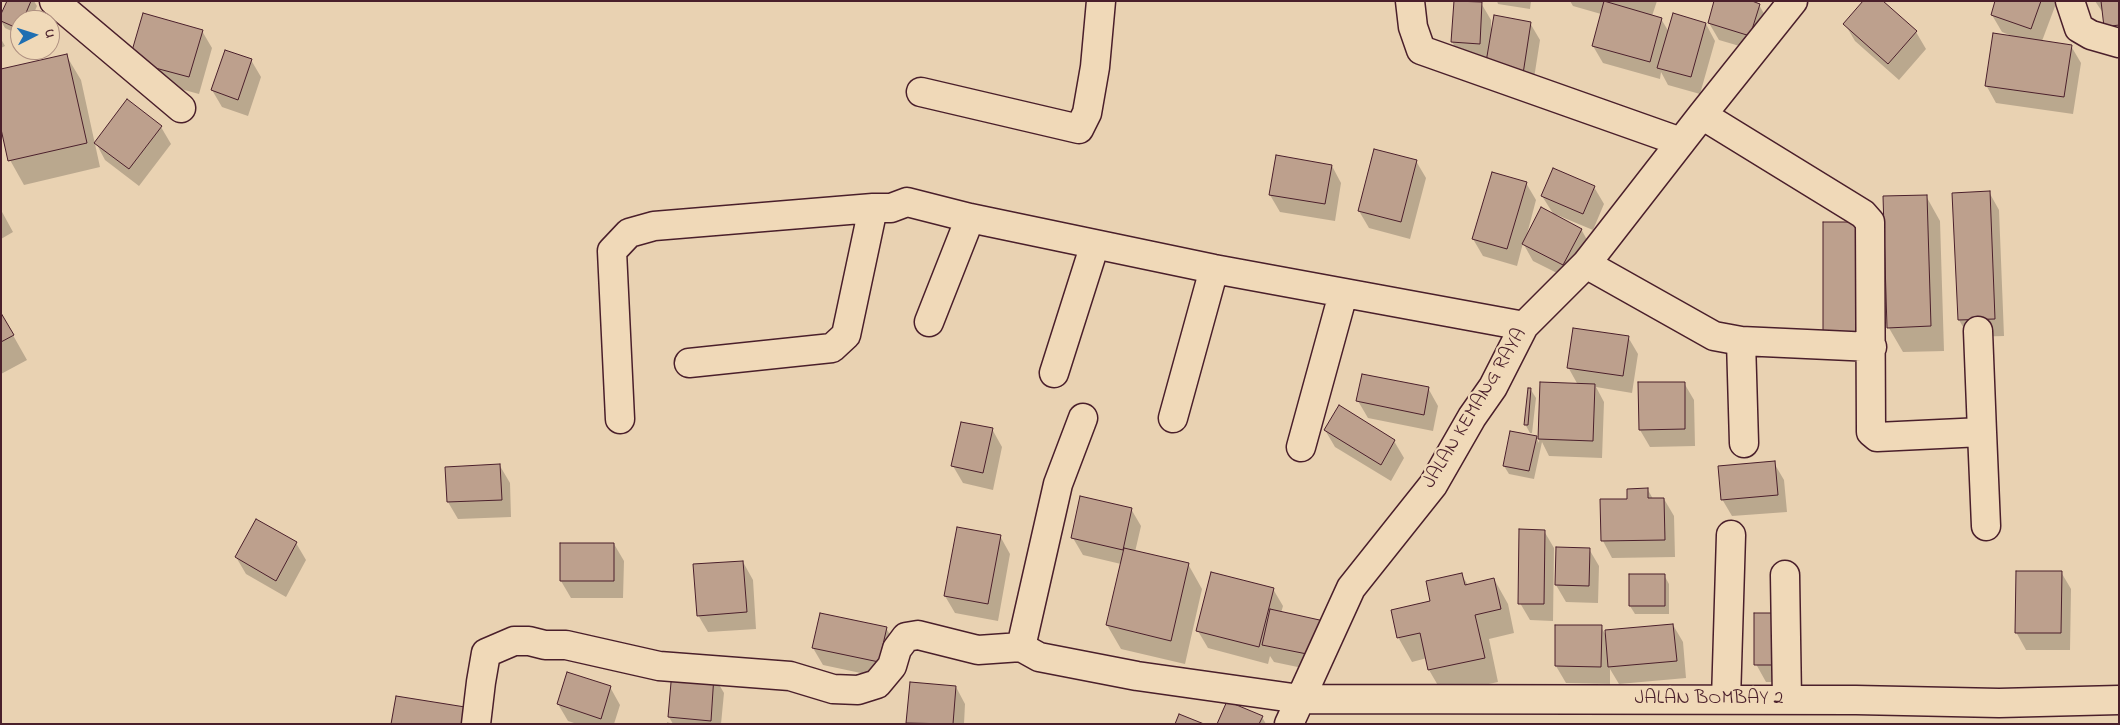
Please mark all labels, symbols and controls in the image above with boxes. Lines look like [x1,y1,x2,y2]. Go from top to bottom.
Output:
north arrow [10,10,60,60]
text: U [39,28,60,39]
street label: JALAN KEMANG RAYA [1419,325,1533,493]
street label: JALAN BOMBAY 2 [1635,688,1783,712]

